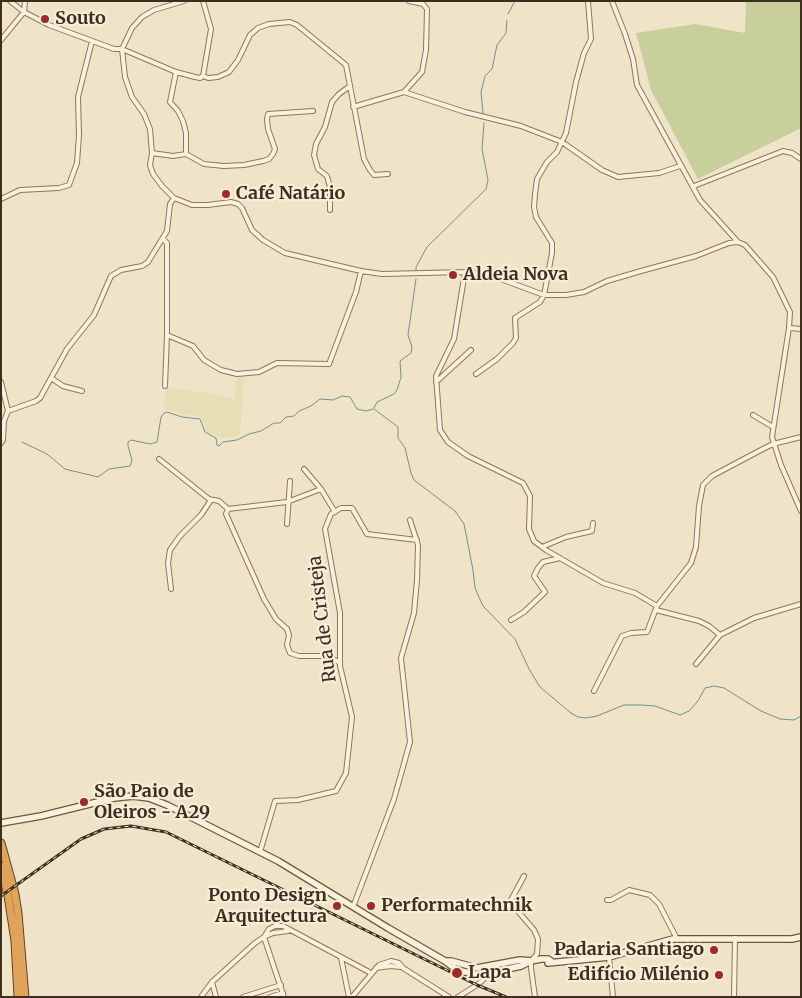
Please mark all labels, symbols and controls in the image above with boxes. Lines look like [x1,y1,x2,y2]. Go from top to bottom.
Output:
place label: Souto [55,8,106,30]
marker: Souto [39,13,51,25]
place label: Café Natário [236,183,345,205]
marker: Café Natário [220,188,232,200]
place label: Aldeia Nova [463,264,568,286]
marker: Aldeia Nova [447,269,459,281]
street label: Rua de Cristeja [305,554,341,684]
place label: São Paio de Oleiros - A29 [94,781,210,824]
marker: São Paio de Oleiros - A29 [78,796,90,808]
place label: Ponto Design Arquitectura [208,885,327,928]
place label: Performatechnik [381,895,533,917]
marker: Ponto Design Arquitectura [331,900,343,912]
marker: Performatechnik [365,900,377,912]
place label: Padaria Santiago [554,939,704,961]
marker: Padaria Santiago [708,944,720,956]
place label: Lapa [468,962,511,984]
place label: Edifício Milénio [568,964,709,986]
marker: Lapa [450,966,464,980]
marker: Edifício Milénio [713,969,725,981]

